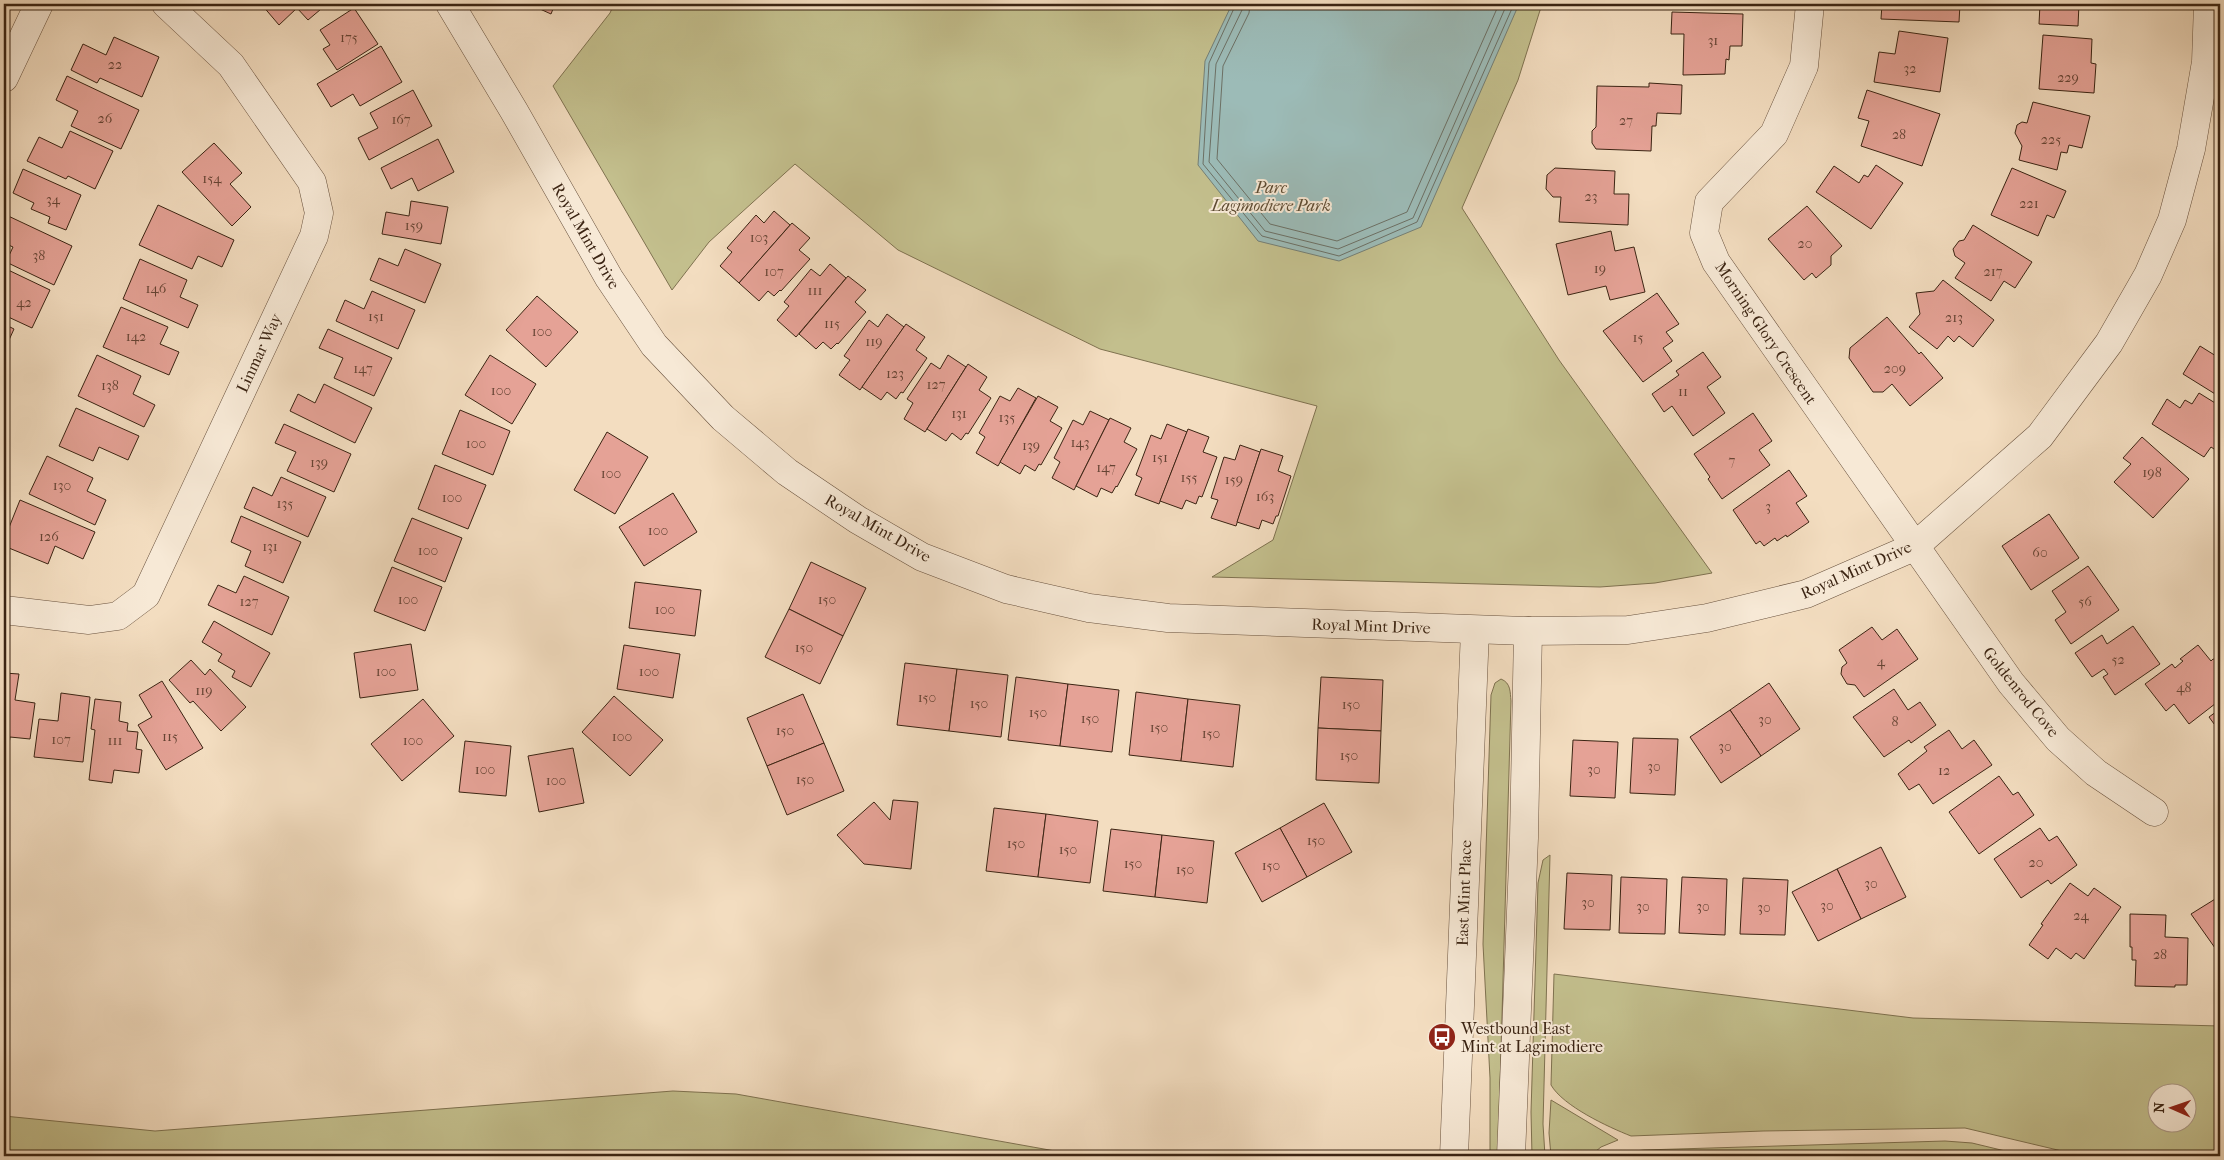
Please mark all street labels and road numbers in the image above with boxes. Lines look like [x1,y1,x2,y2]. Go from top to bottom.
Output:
street label: Royal Mint Drive [548,180,624,293]
street label: Morning Glory Crescent [1711,258,1821,408]
street label: Linmar Way [232,310,286,395]
street label: Royal Mint Drive [822,490,935,566]
street label: Royal Mint Drive [1798,537,1914,603]
street label: Royal Mint Drive [1311,614,1431,638]
street label: Goldenrod Cove [1979,643,2063,741]
street label: East Mint Place [1453,839,1475,946]

